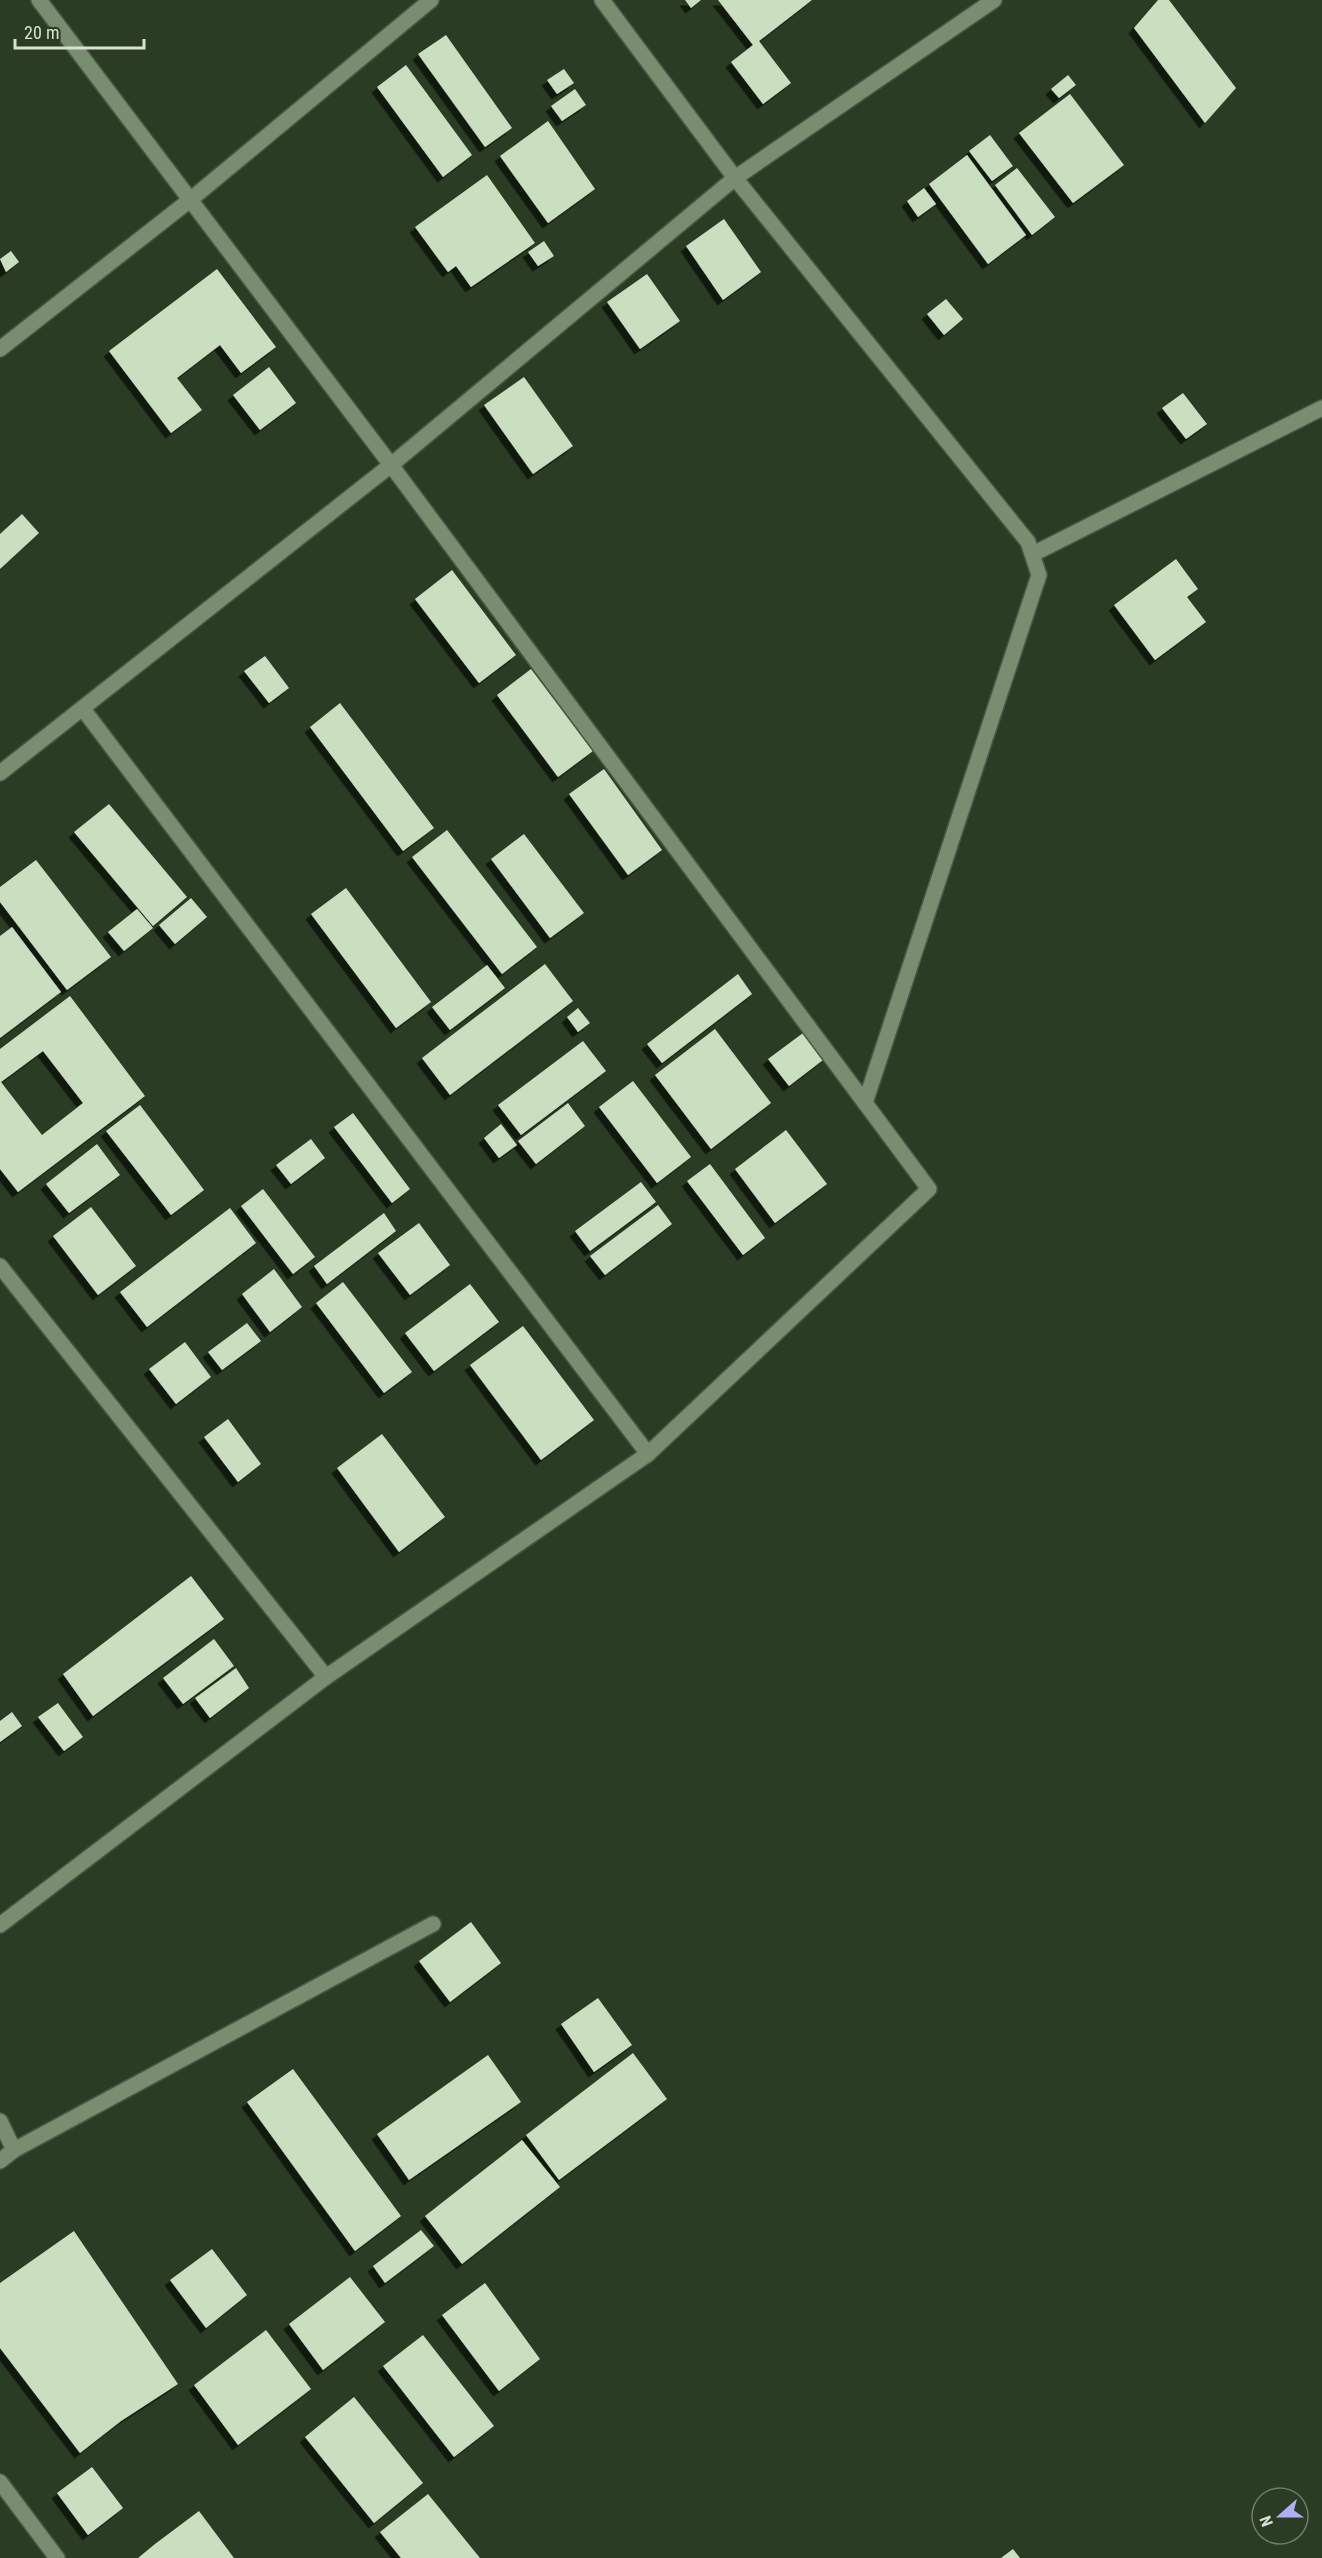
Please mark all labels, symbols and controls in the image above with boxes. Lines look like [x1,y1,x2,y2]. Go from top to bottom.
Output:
scale bar [15,12,144,50]
text: 20 m [24,22,59,43]
north arrow [1250,2486,1310,2546]
text: N [1256,2513,1277,2529]

